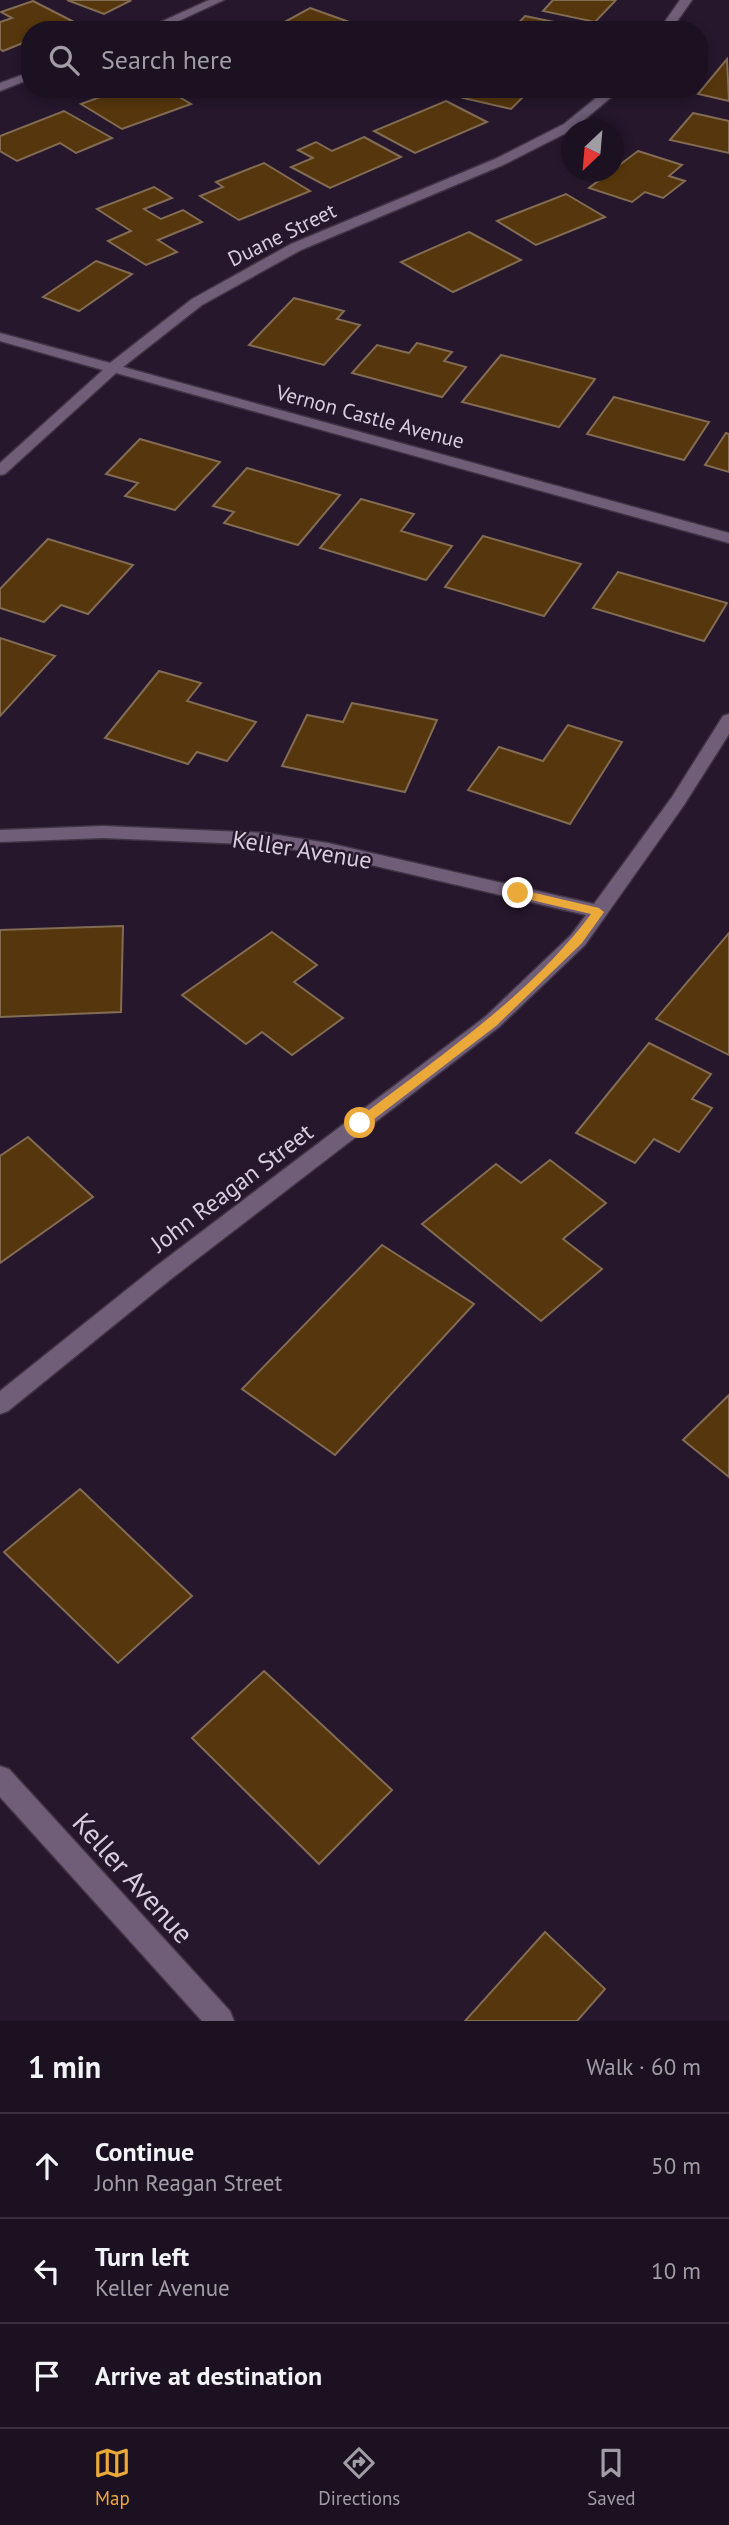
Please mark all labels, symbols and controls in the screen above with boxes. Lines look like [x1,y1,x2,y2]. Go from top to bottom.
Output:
search box [21,21,708,98]
icon: search [45,41,83,79]
text: Search here [101,43,232,76]
north arrow [561,119,624,182]
street label: Duane Street [223,197,340,272]
street label: Vernon Castle Avenue [272,378,467,455]
street label: Keller Avenue [230,823,374,876]
route end [502,877,533,908]
route start [344,1107,375,1138]
street label: John Reagan Street [144,1116,319,1259]
street label: Keller Avenue [65,1804,202,1951]
text: 1 min [28,2047,101,2086]
text: Walk · 60 m [586,2052,701,2081]
text: Continue [95,2135,194,2168]
icon: ahead [28,2147,66,2185]
text: 50 m [651,2151,701,2180]
text: John Reagan Street [95,2168,282,2197]
text: Turn left [95,2240,189,2273]
icon: left [28,2252,66,2290]
text: 10 m [651,2256,701,2285]
text: Keller Avenue [95,2273,230,2302]
icon: arrive [28,2357,66,2395]
text: Arrive at destination [95,2359,322,2392]
tab: Map [93,2444,131,2510]
tab: Directions [318,2444,400,2510]
tab: Saved [587,2444,636,2510]

